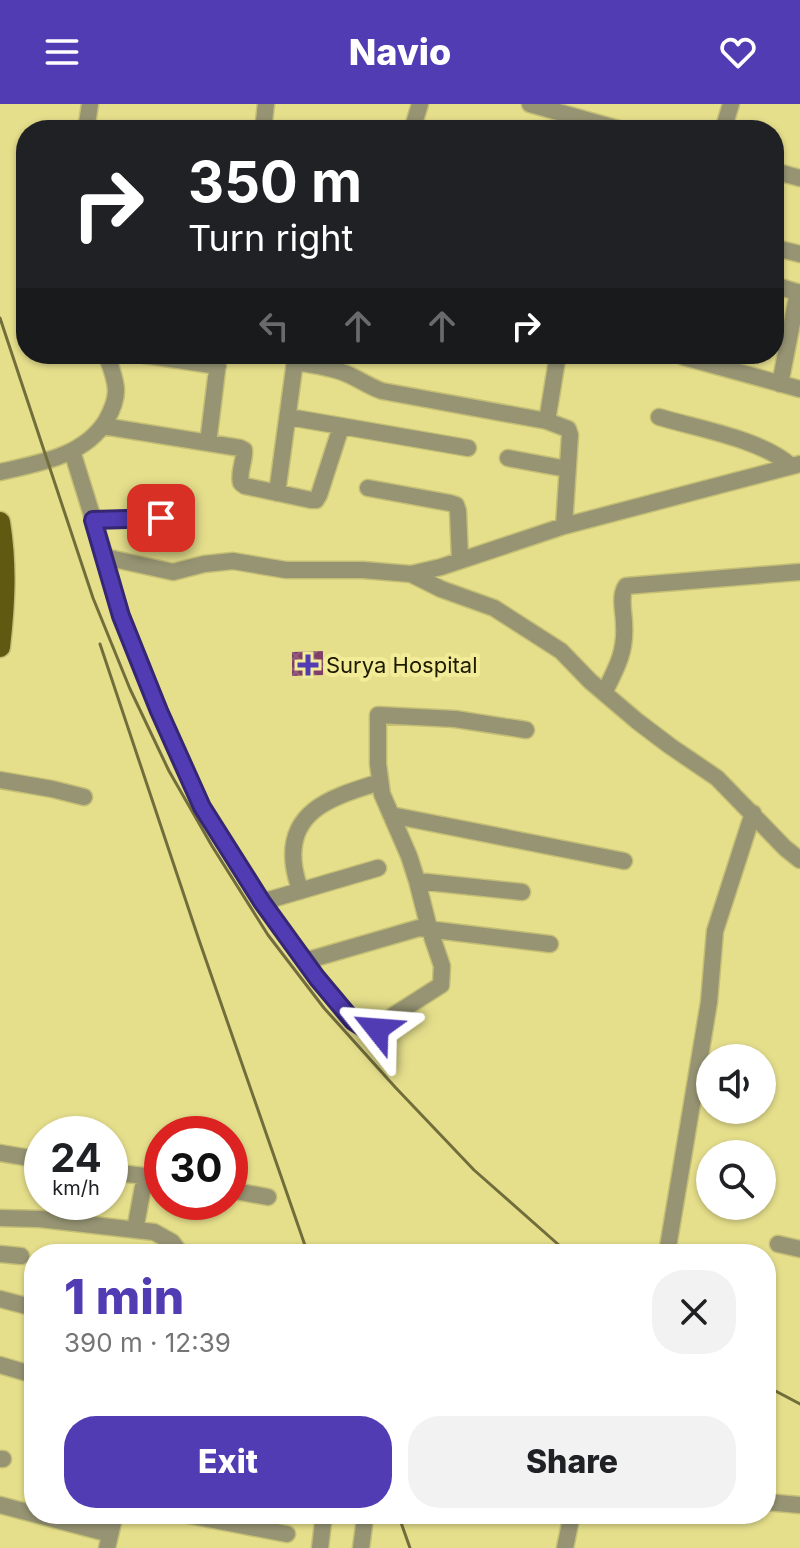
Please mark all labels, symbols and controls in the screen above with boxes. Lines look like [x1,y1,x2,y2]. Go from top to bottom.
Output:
icon: menu [40,30,84,74]
text: Navio [349,30,451,74]
icon: heart [716,30,760,74]
text: 350 m [188,148,362,216]
icon: right [56,152,160,256]
text: Turn right [188,216,353,260]
icon: left [252,304,296,348]
icon: ahead [336,304,380,348]
icon: ahead [420,304,464,348]
icon: right [504,304,548,348]
pin [127,484,195,552]
icon: arrive [139,496,183,540]
place label: Surya Hospital [326,652,478,678]
marker: Surya Hospital [297,654,319,676]
position arrow [335,987,419,1071]
map controls [696,1044,776,1220]
button: sound [696,1044,776,1124]
speed limit sign: 30 [144,1116,248,1220]
text: 24 [50,1133,102,1182]
button: search [696,1140,776,1220]
text: km/h [52,1176,100,1200]
text: 1 min [64,1267,184,1326]
button: close [652,1270,736,1354]
text: 390 m · 12:39 [64,1327,231,1358]
button: Exit [64,1416,392,1508]
button: Share [408,1416,736,1508]

